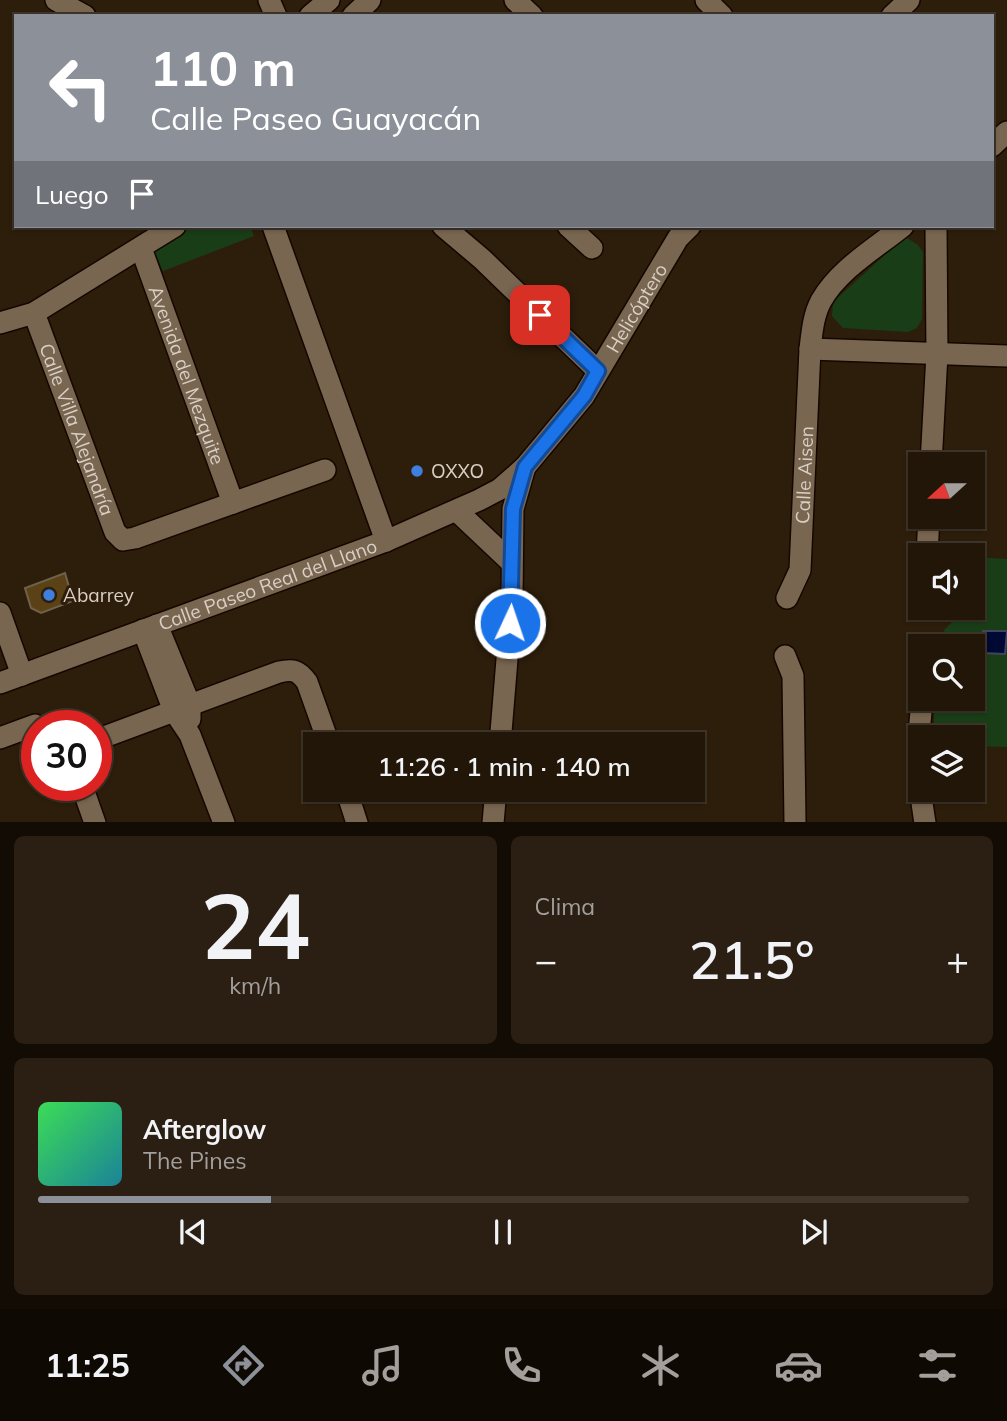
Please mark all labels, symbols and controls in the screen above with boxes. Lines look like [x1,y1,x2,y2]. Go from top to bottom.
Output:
text: 110 m [150,37,296,98]
icon: left [35,42,126,133]
text: Calle Paseo Guayacán [150,98,481,138]
icon: arrive [123,175,161,213]
text: Luego [35,178,109,211]
street label: Helicóptero [601,259,672,357]
street label: Avenida del Mezquite [144,282,230,468]
pin [510,285,570,345]
icon: arrive [521,296,559,334]
street label: Calle Villa Alejandría [34,340,120,519]
street label: Calle Aisen [790,426,819,524]
north arrow [908,452,985,528]
map controls [908,452,985,802]
place label: OXXO [431,459,484,483]
marker: OXXO [409,463,425,479]
street label: Calle Paseo Real del Llano [155,533,380,636]
button: sound [908,543,985,620]
place label: Abarrey [63,583,134,607]
position arrow [473,586,547,660]
marker: Abarrey [41,587,57,603]
button: search [908,634,985,711]
speed limit sign: 30 [21,710,112,801]
button: layers [908,725,985,802]
text: 11:26 · 1 min · 140 m [377,750,631,783]
text: 24 [201,868,310,982]
text: Clima [535,892,595,921]
text: 21.5° [689,927,814,992]
text: − [535,936,557,984]
text: + [946,936,969,984]
text: km/h [229,971,281,1000]
text: Afterglow [143,1113,266,1146]
text: The Pines [143,1146,247,1175]
icon: previous [174,1213,212,1251]
icon: pause [484,1213,522,1251]
icon: next [795,1213,833,1251]
icon: directions [219,1341,268,1390]
icon: music [358,1341,407,1390]
icon: phone [497,1341,546,1390]
icon: climate [636,1341,685,1390]
icon: car [774,1341,823,1390]
icon: filters [913,1341,962,1390]
text: 11:25 [45,1345,130,1385]

